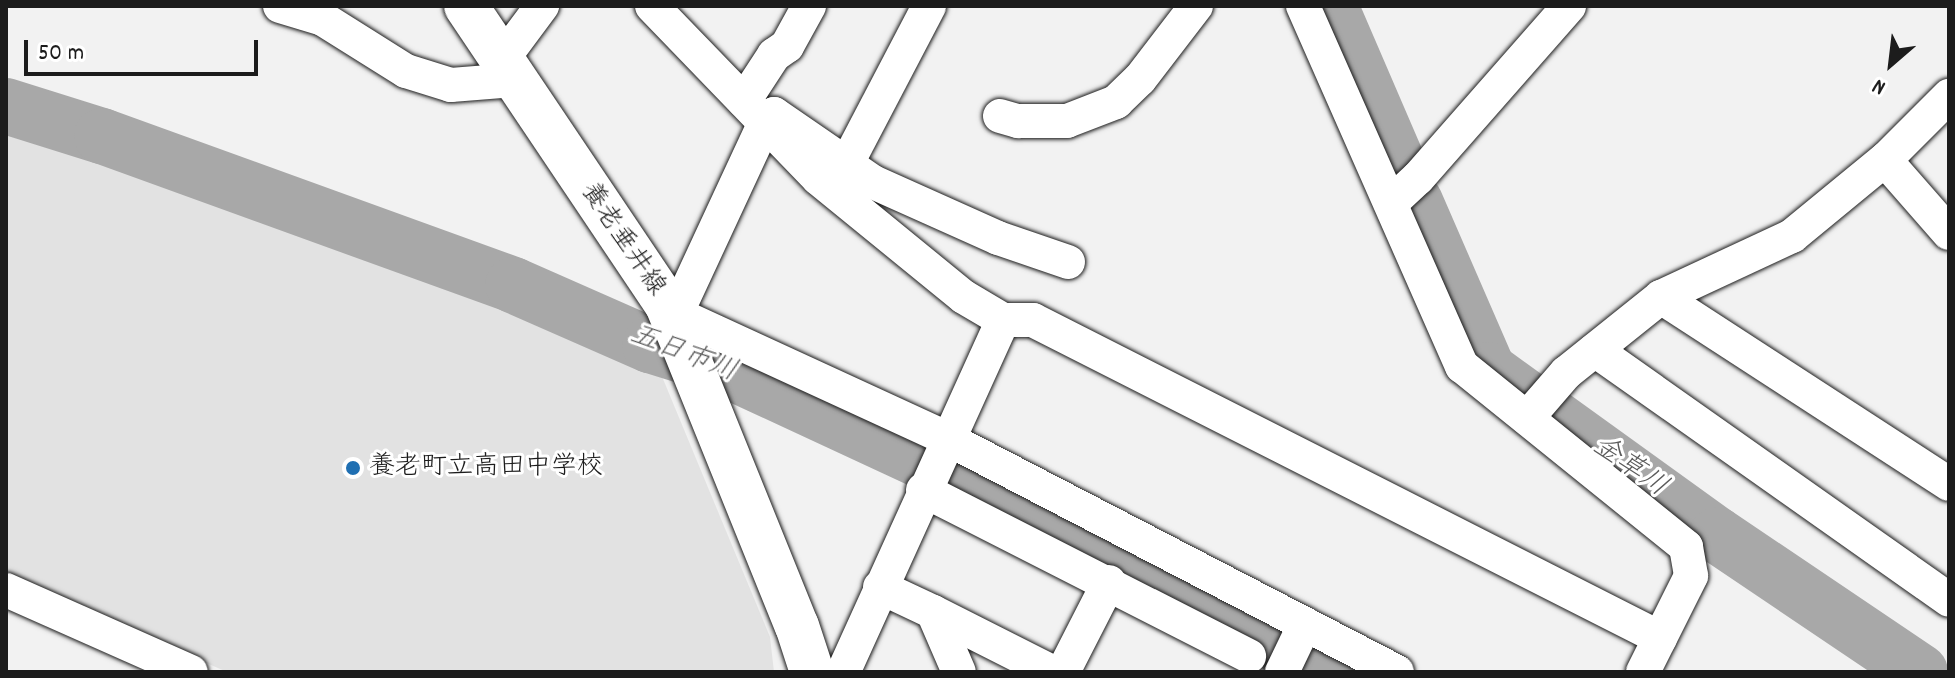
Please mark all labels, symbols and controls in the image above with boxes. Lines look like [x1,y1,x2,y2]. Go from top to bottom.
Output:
scale bar [28,24,262,74]
north arrow [1851,24,1931,104]
text: 50 m [38,37,84,71]
text: N [1867,69,1892,102]
street label: 養老垂井線 [573,177,671,303]
water label: 五日市川 [625,319,741,391]
water label: 金草川 [1585,430,1673,506]
place label: 養老町立高田中学校 [369,452,603,484]
marker: 養老町立高田中学校 [344,459,362,477]

